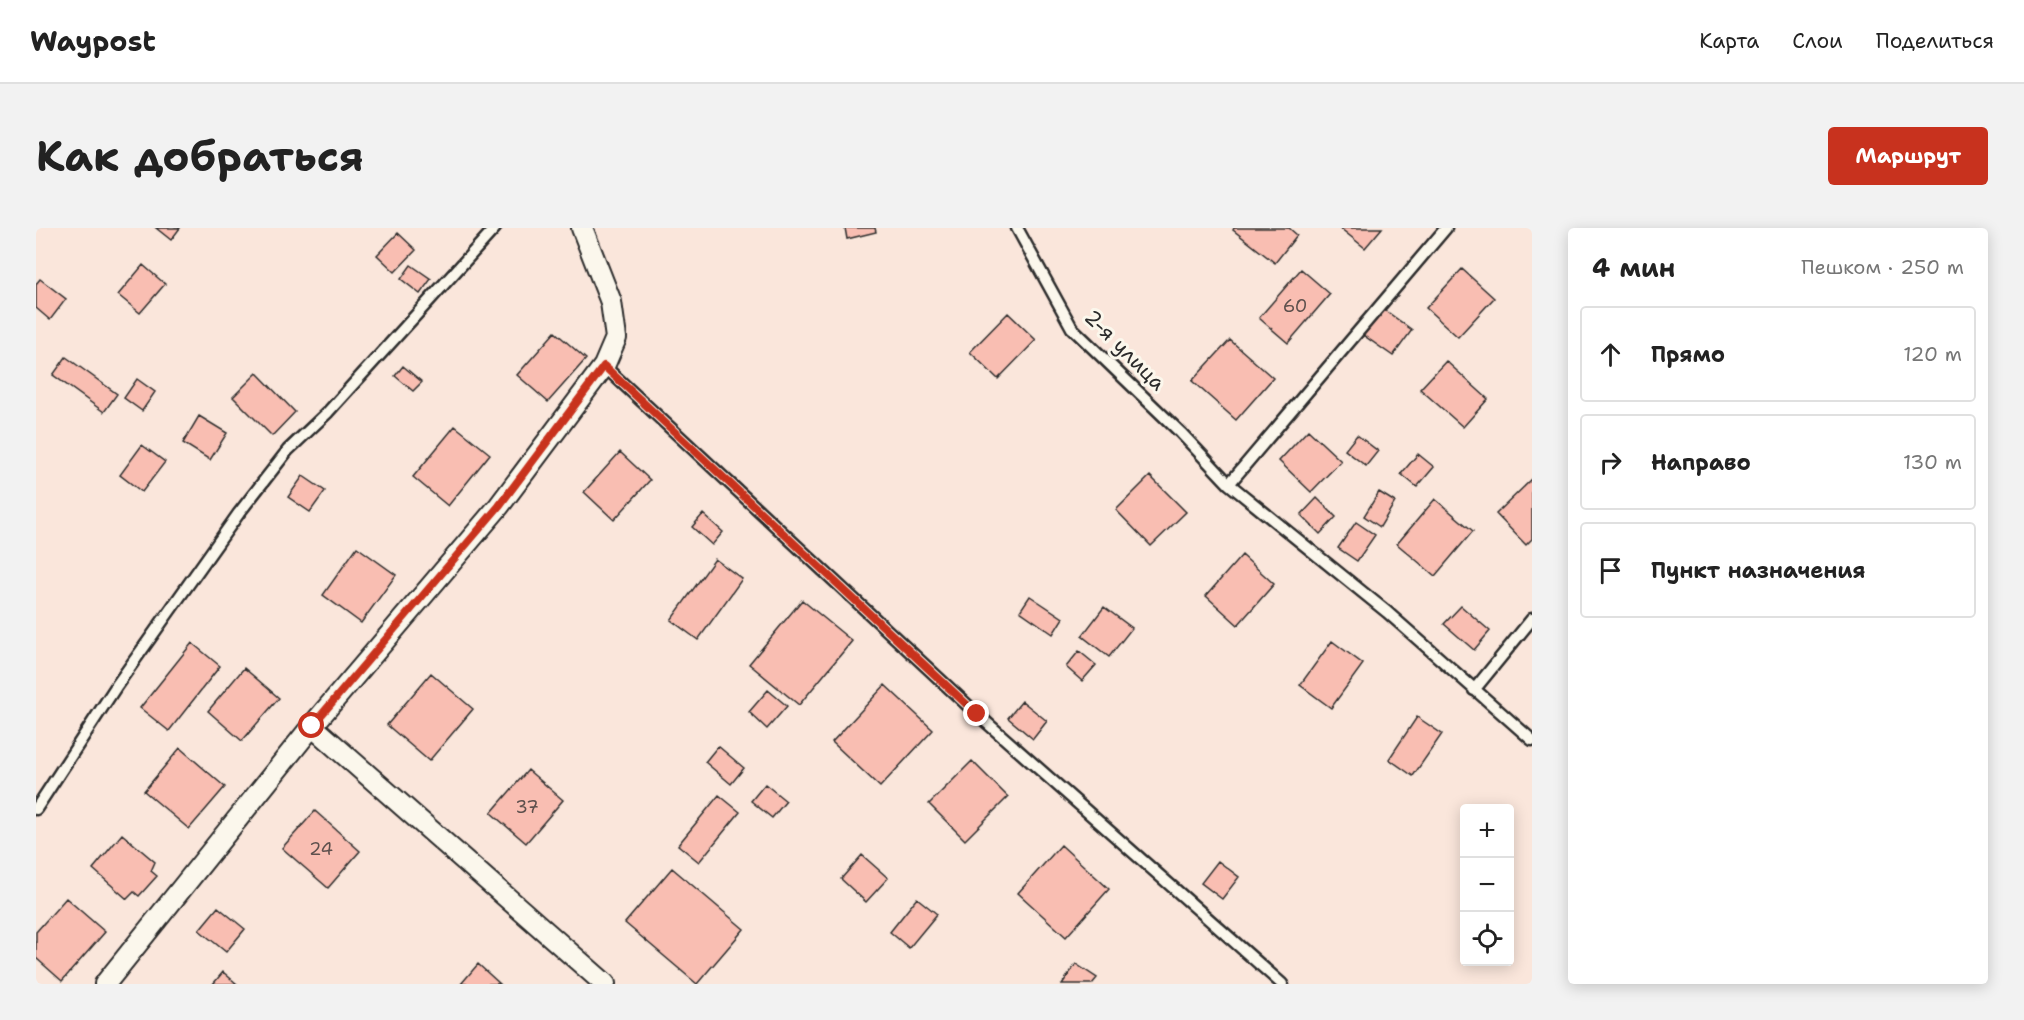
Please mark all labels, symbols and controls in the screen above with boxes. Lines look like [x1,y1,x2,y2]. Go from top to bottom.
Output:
text: Waypost [30,22,156,60]
text: Карта [1699,27,1759,55]
text: Слои [1792,27,1843,55]
text: Поделиться [1876,27,1994,55]
button: Маршрут [1828,127,1988,185]
text: Как добраться [36,128,364,184]
text: 4 мин [1592,250,1675,285]
text: Пешком · 250 m [1801,254,1964,280]
house number: 60 [1283,294,1307,318]
street label: 2-я улица [1078,303,1172,397]
icon: ahead [1594,338,1627,371]
text: Прямо [1651,340,1725,369]
text: 120 m [1903,341,1962,367]
icon: right [1594,446,1627,479]
text: Направо [1651,448,1751,477]
text: 130 m [1903,449,1962,475]
icon: arrive [1594,554,1627,587]
text: Пункт назначения [1651,556,1865,585]
route end [963,700,989,726]
route start [298,712,324,738]
house number: 37 [515,795,539,819]
map controls [1460,804,1514,966]
button: + [1460,804,1514,858]
house number: 24 [309,837,333,861]
button: − [1460,858,1514,912]
button: locate [1460,912,1514,966]

